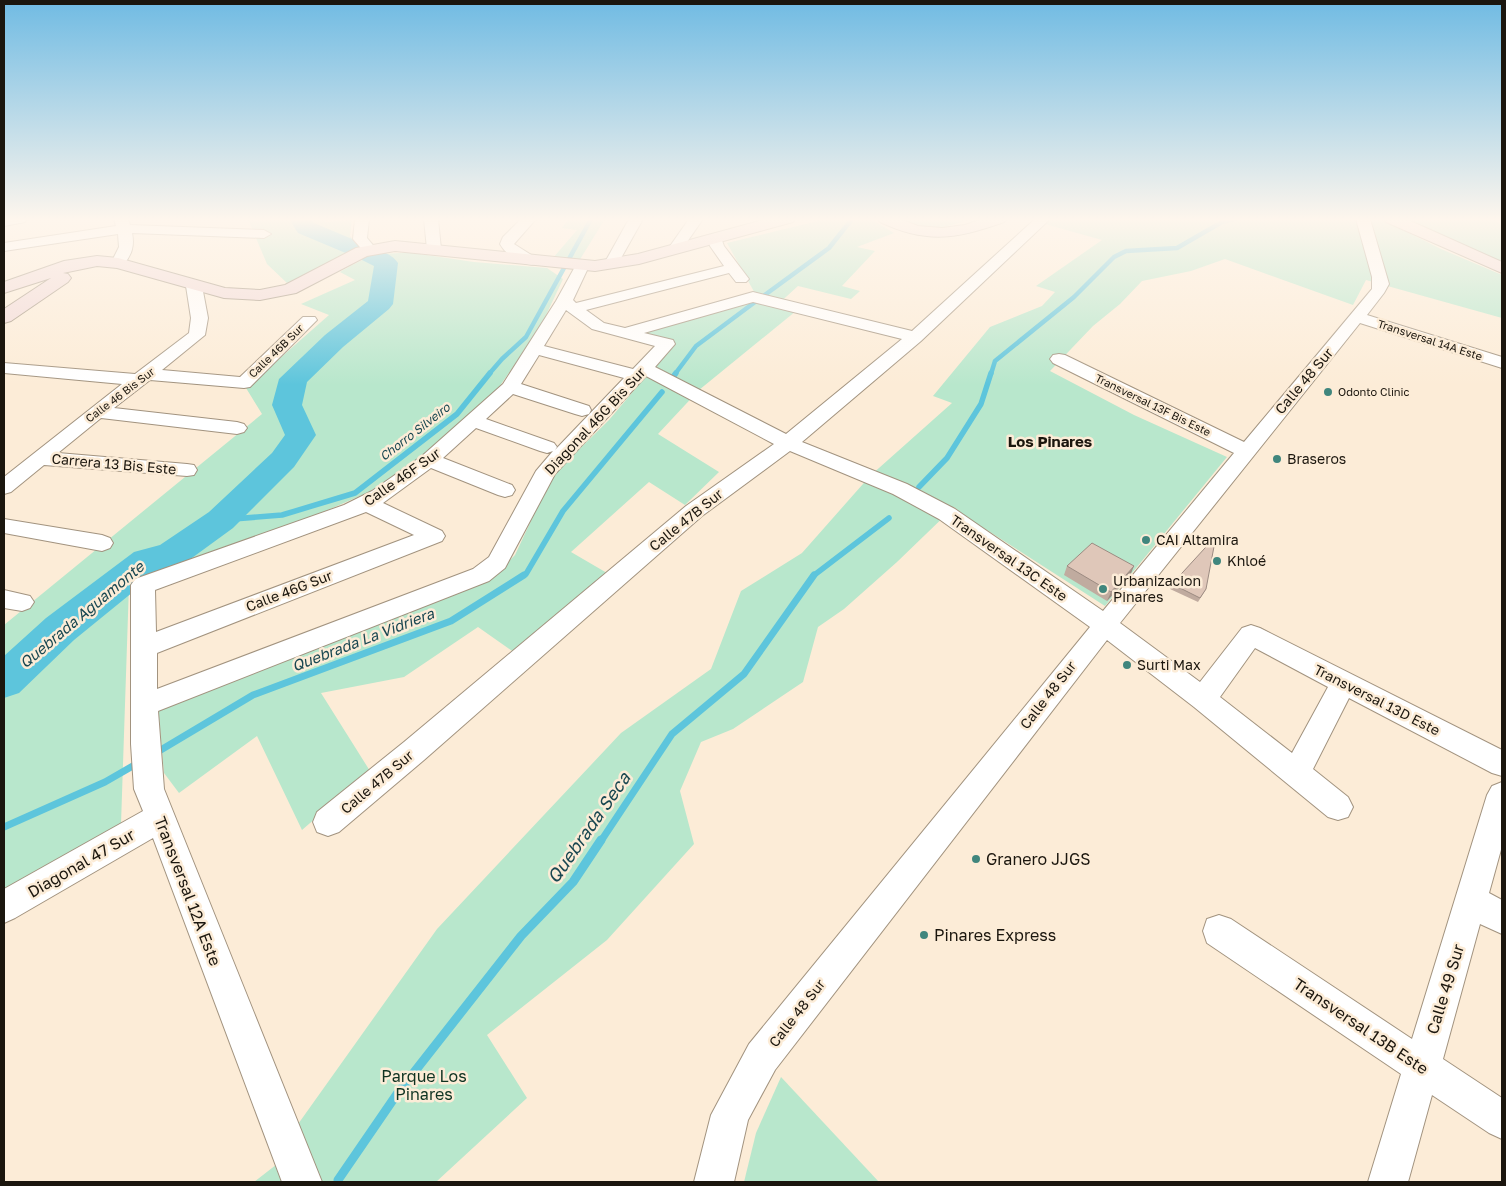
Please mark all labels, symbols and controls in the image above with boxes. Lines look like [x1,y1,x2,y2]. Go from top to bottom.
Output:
street label: Transversal 14A Este [1376,316,1484,363]
street label: Calle 46B Sur [246,321,306,380]
street label: Calle 48 Sur [1271,344,1337,417]
street label: Diagonal 46G Bis Sur [541,363,649,478]
street label: Calle 46 Bis Sur [83,364,157,425]
street label: Transversal 13F Bis Este [1093,371,1213,438]
place label: Odonto Clinic [1338,385,1410,398]
marker: Odonto Clinic [1322,386,1334,398]
water label: Chorro Silveiro [377,399,453,464]
district label: Los Pinares [1008,432,1092,450]
street label: Calle 46F Sur [360,444,444,509]
street label: Carrera 13 Bis Este [51,450,177,477]
place label: Braseros [1287,450,1346,467]
marker: Braseros [1271,453,1283,465]
street label: Calle 47B Sur [646,484,726,554]
street label: Transversal 13C Este [948,511,1071,604]
place label: CAI Altamira [1156,531,1239,548]
marker: CAI Altamira [1140,534,1152,546]
place label: Khloé [1227,552,1266,569]
marker: Khloé [1211,555,1223,567]
water label: Quebrada Aguamonte [16,556,149,672]
street label: Calle 46G Sur [243,566,335,615]
place label: Urbanizacion Pinares [1113,572,1201,605]
marker: Urbanizacion Pinares [1097,583,1109,595]
water label: Quebrada La Vidriera [289,603,437,674]
place label: Surti Max [1137,656,1201,673]
street label: Calle 48 Sur [1016,657,1080,732]
marker: Surti Max [1121,659,1133,671]
street label: Transversal 13D Este [1311,660,1443,739]
street label: Calle 47B Sur [337,746,417,817]
water label: Quebrada Seca [542,767,635,887]
street label: Transversal 12A Este [150,813,226,969]
street label: Diagonal 47 Sur [24,824,138,902]
place label: Granero JJGS [986,849,1090,869]
marker: Granero JJGS [970,853,982,865]
place label: Pinares Express [934,925,1056,945]
marker: Pinares Express [918,929,930,941]
street label: Calle 49 Sur [1422,942,1468,1036]
street label: Transversal 13B Este [1290,973,1432,1079]
street label: Calle 48 Sur [765,975,829,1050]
park label: Parque Los Pinares [381,1066,467,1104]

